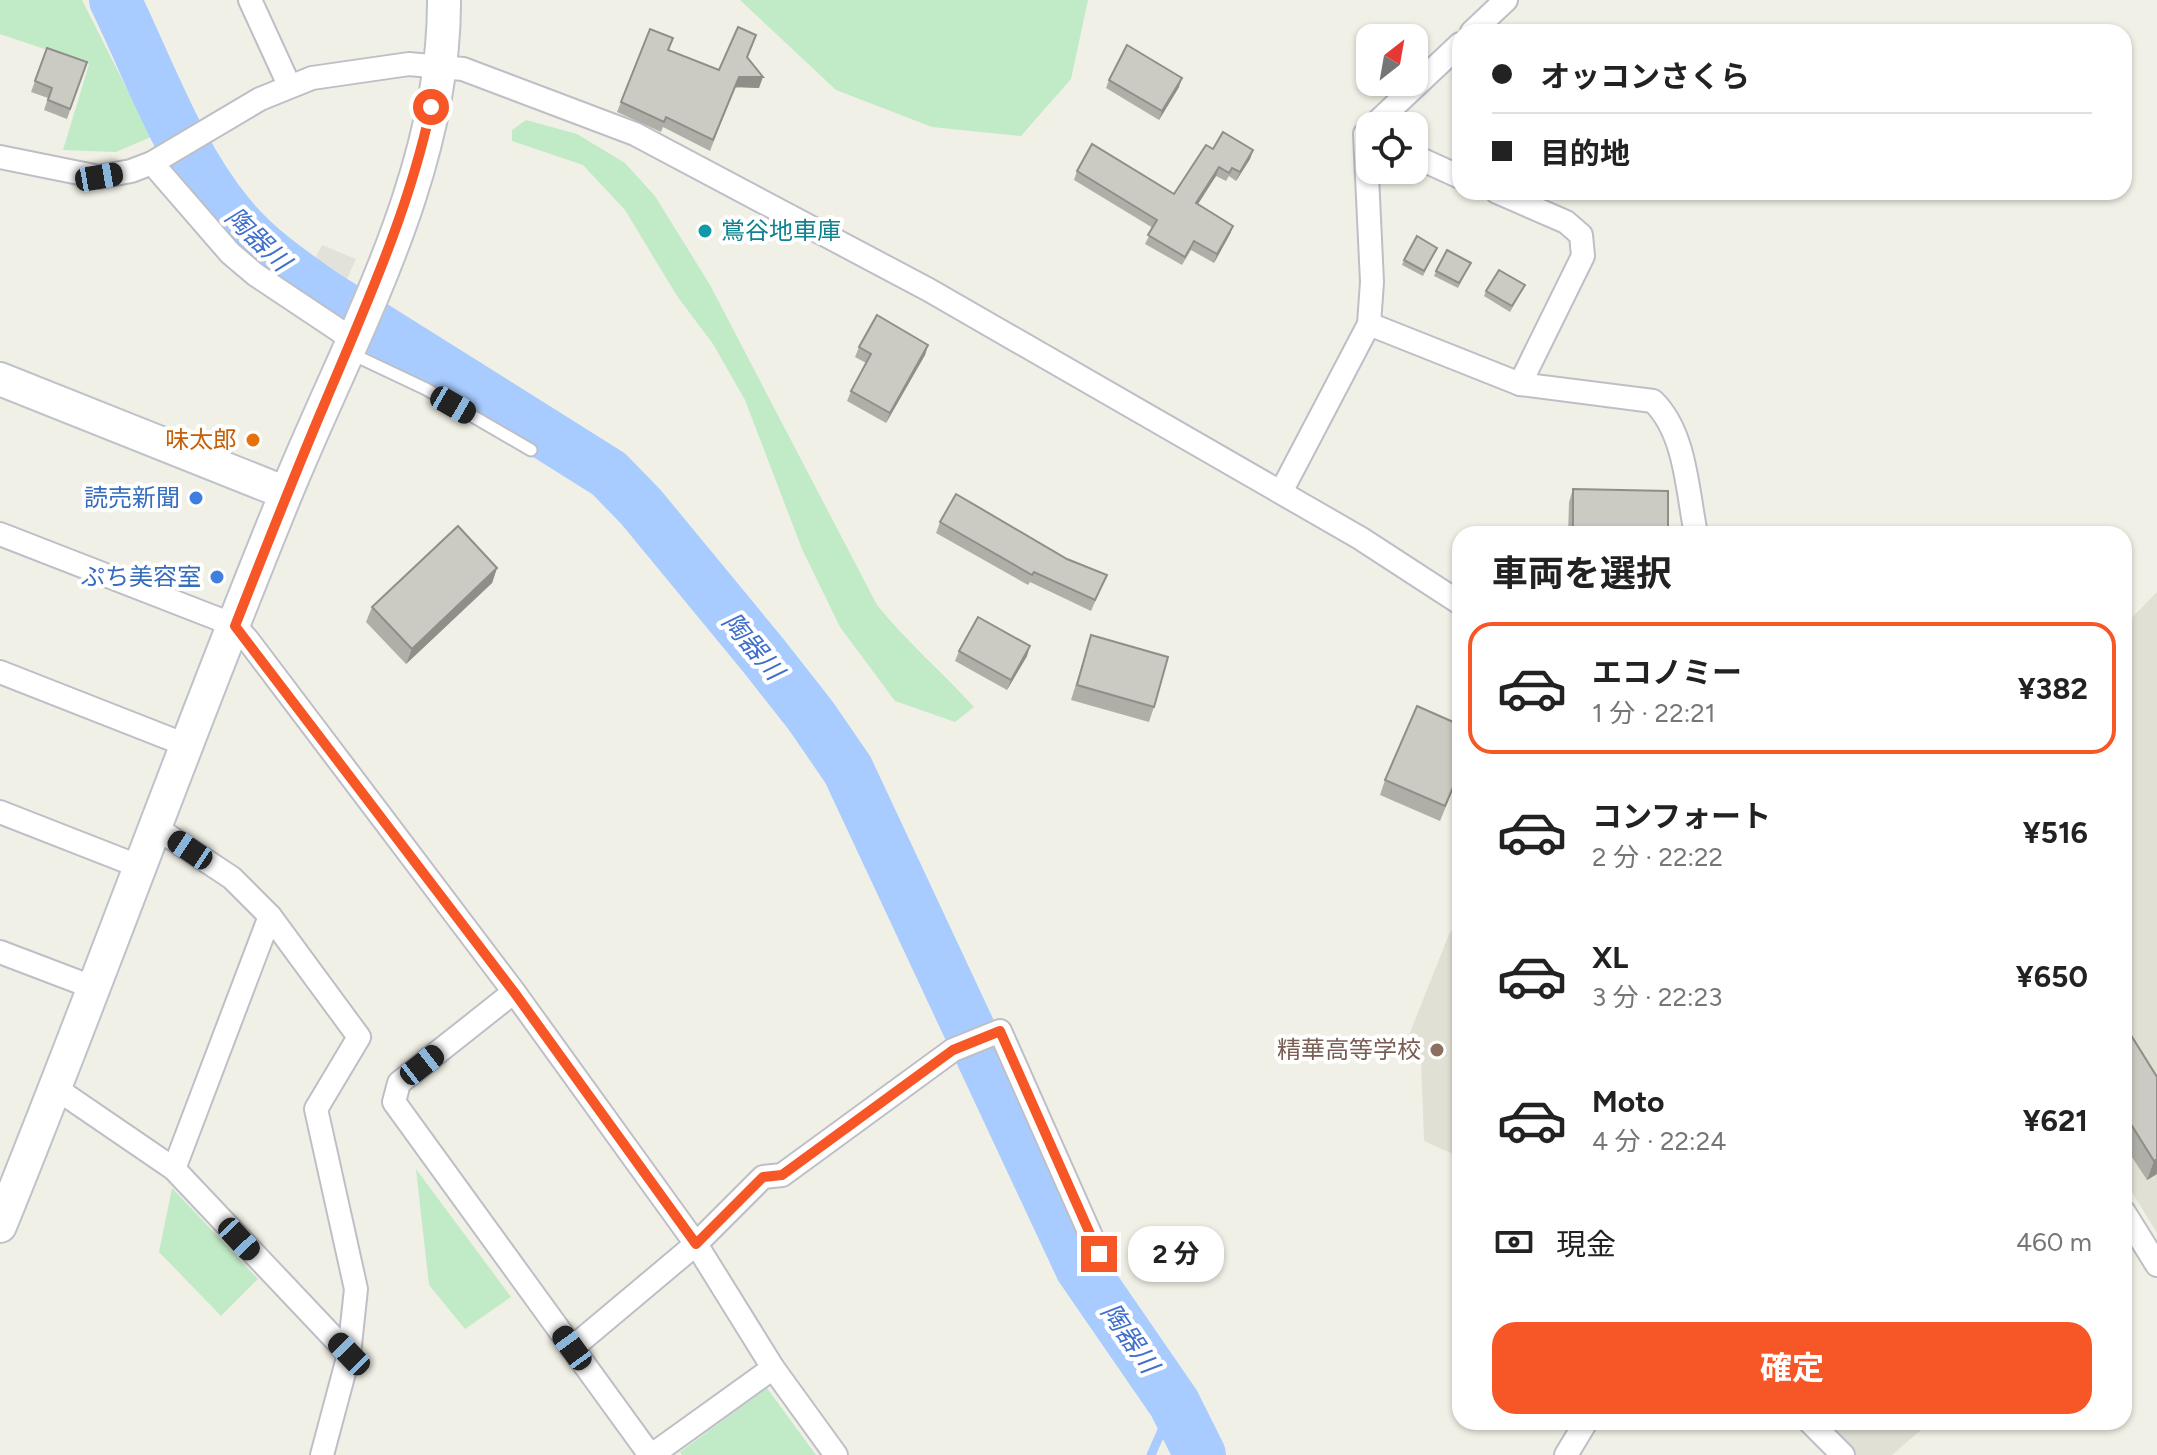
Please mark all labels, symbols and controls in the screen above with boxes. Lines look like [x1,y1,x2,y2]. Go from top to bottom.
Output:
north arrow [1356,24,1428,96]
map controls [1356,24,1428,184]
text: オッコンさくら [1540,58,1750,95]
route start [413,89,449,125]
button: locate [1356,112,1428,184]
text: 目的地 [1540,135,1630,172]
car [73,161,125,193]
water label: 陶器川 [219,200,299,280]
place label: 鴬谷地車庫 [721,216,841,245]
marker: 鴬谷地車庫 [696,222,714,240]
car [426,383,480,427]
place label: 味太郎 [165,425,237,454]
marker: 味太郎 [244,431,262,449]
place label: 読売新聞 [84,483,180,512]
marker: 読売新聞 [187,489,205,507]
text: 車両を選択 [1492,552,1672,595]
place label: ぷち美容室 [81,562,201,591]
marker: ぷち美容室 [208,568,226,586]
water label: 陶器川 [716,606,792,688]
icon: car [1496,652,1568,724]
text: エコノミー [1592,654,1742,691]
text: ¥382 [2018,670,2088,707]
text: 1 分 · 22:21 [1592,697,1716,729]
icon: car [1496,796,1568,868]
text: コンフォート [1592,798,1771,835]
text: ¥516 [2023,814,2088,851]
car [163,827,217,873]
text: 2 分 · 22:22 [1592,841,1723,873]
text: XL [1592,939,1628,976]
icon: car [1496,940,1568,1012]
text: ¥650 [2016,958,2088,995]
text: 3 分 · 22:23 [1592,981,1722,1013]
place label: 精華高等学校 [1277,1035,1421,1064]
car [396,1041,448,1089]
marker: 精華高等学校 [1428,1041,1446,1059]
text: Moto [1592,1083,1664,1120]
icon: car [1496,1084,1568,1156]
text: ¥621 [2023,1102,2088,1139]
text: 4 分 · 22:24 [1592,1125,1726,1157]
car [214,1213,264,1265]
icon: cash [1492,1220,1536,1264]
callout: 2 分 [1127,1226,1223,1282]
text: 現金 [1556,1226,1616,1263]
text: 460 m [2016,1226,2092,1258]
route end [1081,1236,1117,1272]
text: 2 分 [1152,1238,1200,1270]
water label: 陶器川 [1095,1297,1167,1382]
car [548,1322,596,1374]
button: 確定 [1492,1322,2092,1414]
car [324,1328,374,1380]

